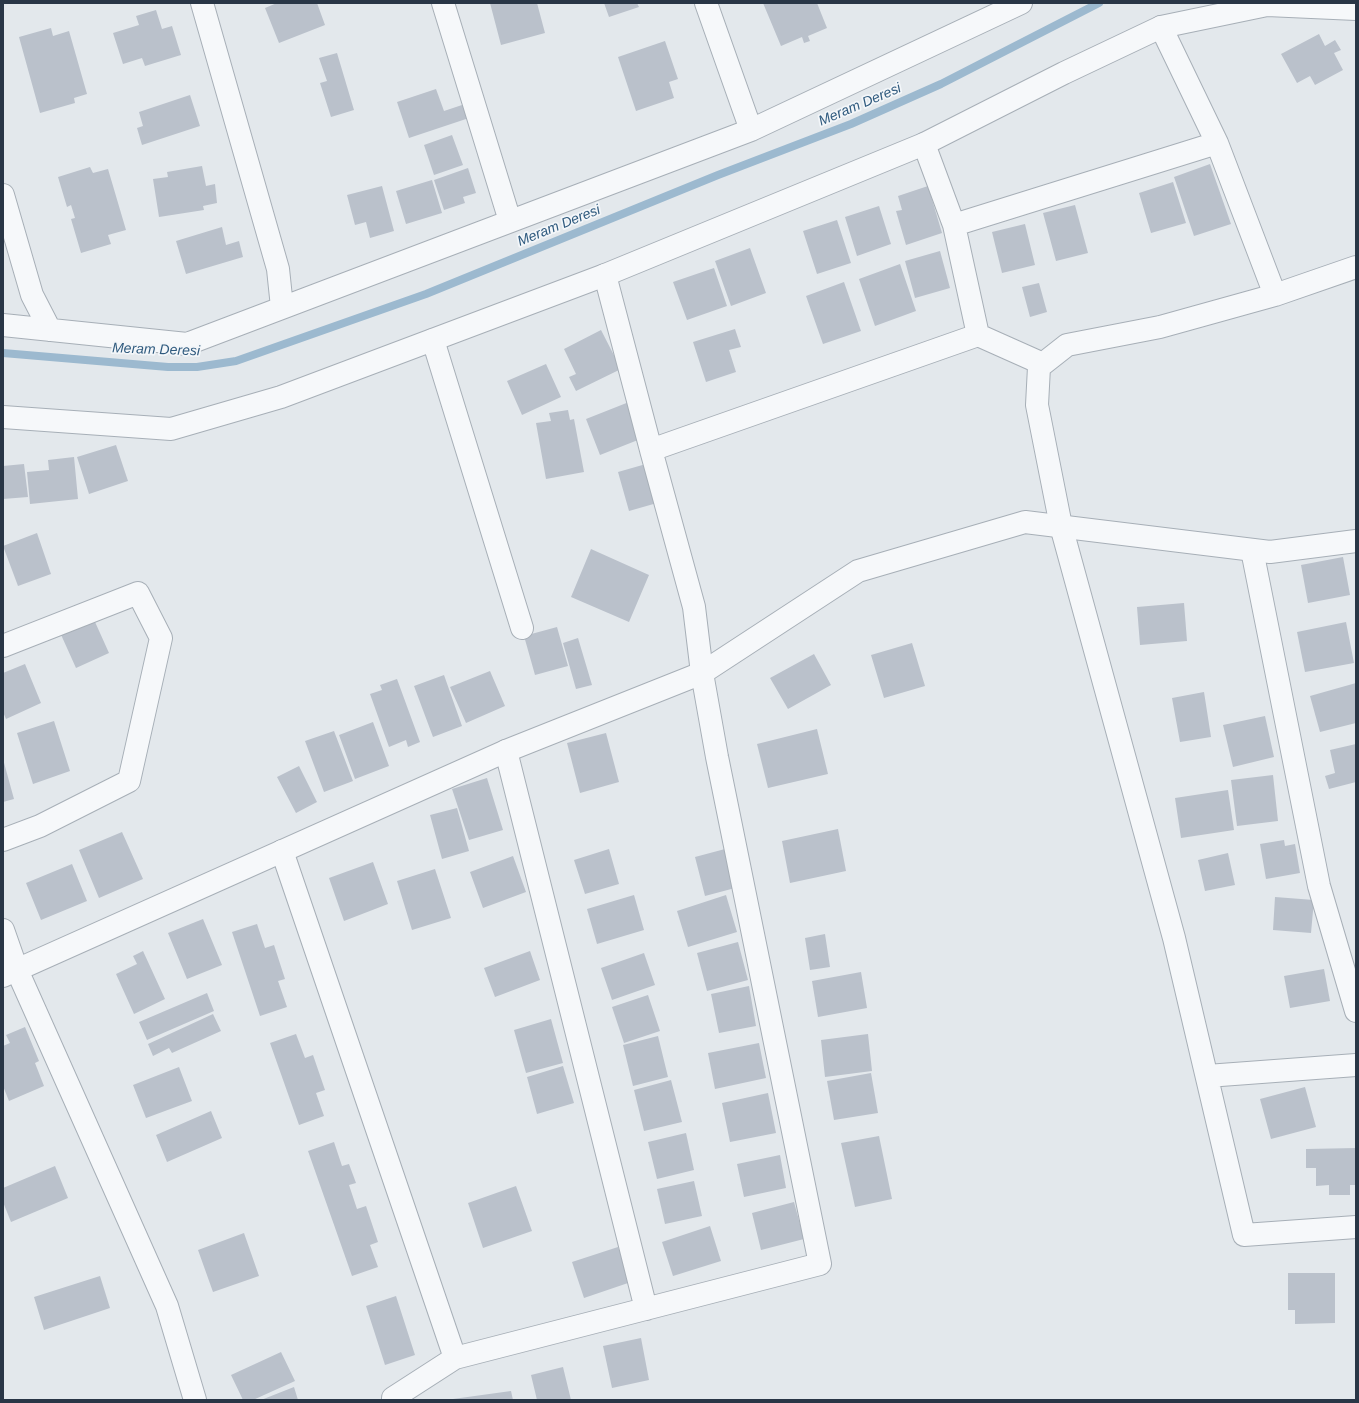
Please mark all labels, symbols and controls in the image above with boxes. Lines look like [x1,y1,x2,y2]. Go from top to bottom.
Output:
water label: Meram Deresi [816,80,904,130]
water label: Meram Deresi [515,202,603,250]
water label: Meram Deresi [112,340,200,360]

